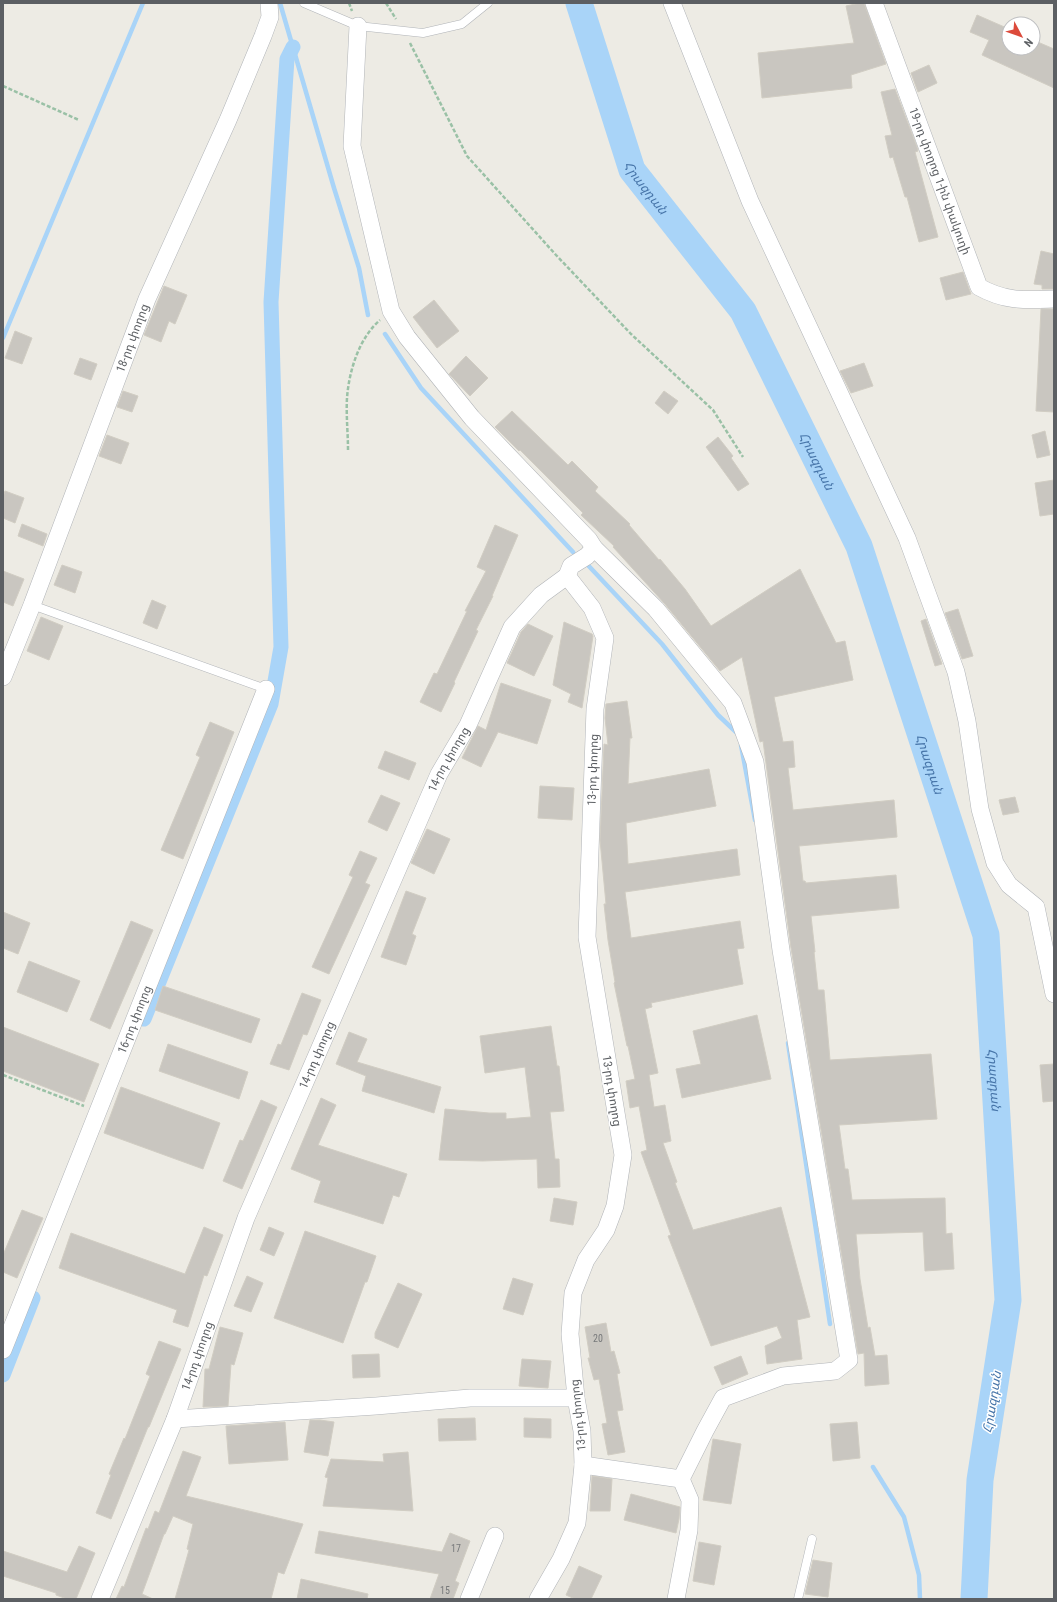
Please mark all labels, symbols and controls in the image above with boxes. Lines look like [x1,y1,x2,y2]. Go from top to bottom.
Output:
north arrow [1001,16,1041,56]
text: N [1021,35,1035,49]
street label: 19-րդ փողոց 1-ին փակուղի [906,106,973,257]
water label: Հրազդան [622,160,672,218]
street label: 18-րդ փողոց [113,302,152,374]
water label: Հրազդան [797,430,838,493]
street label: 14-րդ փողոց [425,724,472,794]
water label: Հրազդան [913,732,947,797]
street label: 13-րդ փողոց [585,733,601,806]
street label: 16-րդ փողոց [115,983,154,1055]
street label: 14-րդ փողոց [296,1019,338,1091]
water label: Հրազդան [985,1048,1004,1113]
street label: 13-րդ փողոց [599,1054,625,1128]
street label: 14-րդ փողոց [179,1319,216,1392]
house number: 20 [593,1333,603,1344]
water label: Հրազդան [980,1369,1005,1434]
street label: 13-րդ փողոց [567,1378,589,1452]
house number: 17 [451,1543,461,1554]
house number: 15 [440,1585,450,1596]

